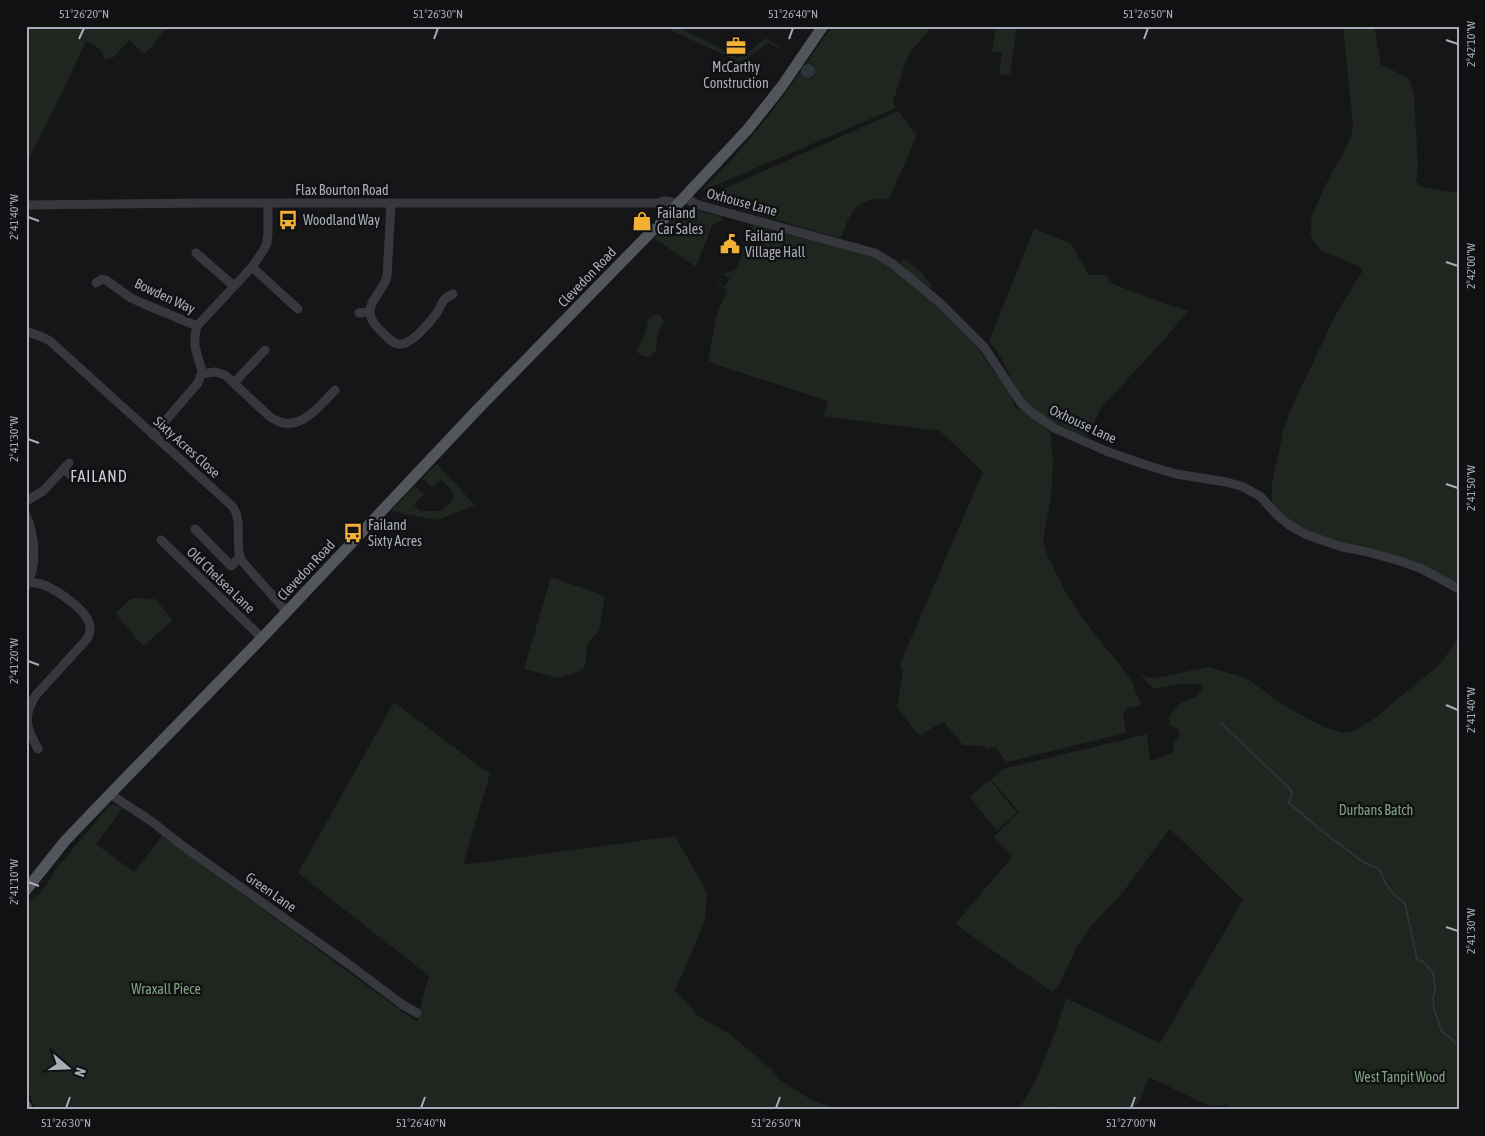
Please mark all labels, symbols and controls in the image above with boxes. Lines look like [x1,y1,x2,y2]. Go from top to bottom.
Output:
text: 51°26'20"N [59,7,109,21]
text: 51°26'30"N [413,7,463,21]
text: 51°26'40"N [768,7,818,21]
text: 51°26'50"N [1123,7,1173,21]
text: 2°42'10"W [1464,21,1478,67]
office icon: McCarthy Construction [725,35,747,57]
place label: McCarthy Construction [703,59,769,91]
street label: Flax Bourton Road [295,182,389,198]
street label: Oxhouse Lane [705,185,779,219]
text: 2°41'40"W [7,194,21,240]
place label: Failand Car Sales [657,205,703,237]
bus stop icon: Woodland Way [277,209,299,231]
shop icon: Failand Car Sales [631,210,653,232]
place label: Woodland Way [303,212,380,228]
place label: Failand Village Hall [745,228,805,260]
public building icon: Failand Village Hall [719,233,741,255]
text: 2°42'00"W [1464,243,1478,289]
street label: Clevedon Road [555,244,619,310]
street label: Bowden Way [132,275,198,317]
street label: Oxhouse Lane [1047,401,1119,447]
street label: Sixty Acres Close [151,413,223,481]
text: 2°41'30"W [7,416,21,462]
text: 2°41'50"W [1464,465,1478,511]
district label: FAILAND [70,467,128,485]
place label: Failand Sixty Acres [368,517,422,549]
bus stop icon: Failand Sixty Acres [342,522,364,544]
street label: Clevedon Road [274,537,338,603]
street label: Old Chelsea Lane [184,544,258,616]
text: 2°41'20"W [7,638,21,684]
text: 2°41'40"W [1464,687,1478,733]
park label: Durbans Batch [1339,802,1413,818]
text: 2°41'10"W [7,859,21,905]
street label: Green Lane [243,869,299,915]
text: 2°41'30"W [1464,908,1478,954]
park label: Wraxall Piece [131,981,201,997]
north arrow [42,1044,92,1094]
text: N [71,1066,89,1079]
park label: West Tanpit Wood [1355,1069,1445,1085]
text: 51°26'30"N [41,1116,91,1130]
text: 51°26'40"N [396,1116,446,1130]
text: 51°26'50"N [751,1116,801,1130]
text: 51°27'00"N [1106,1116,1156,1130]

